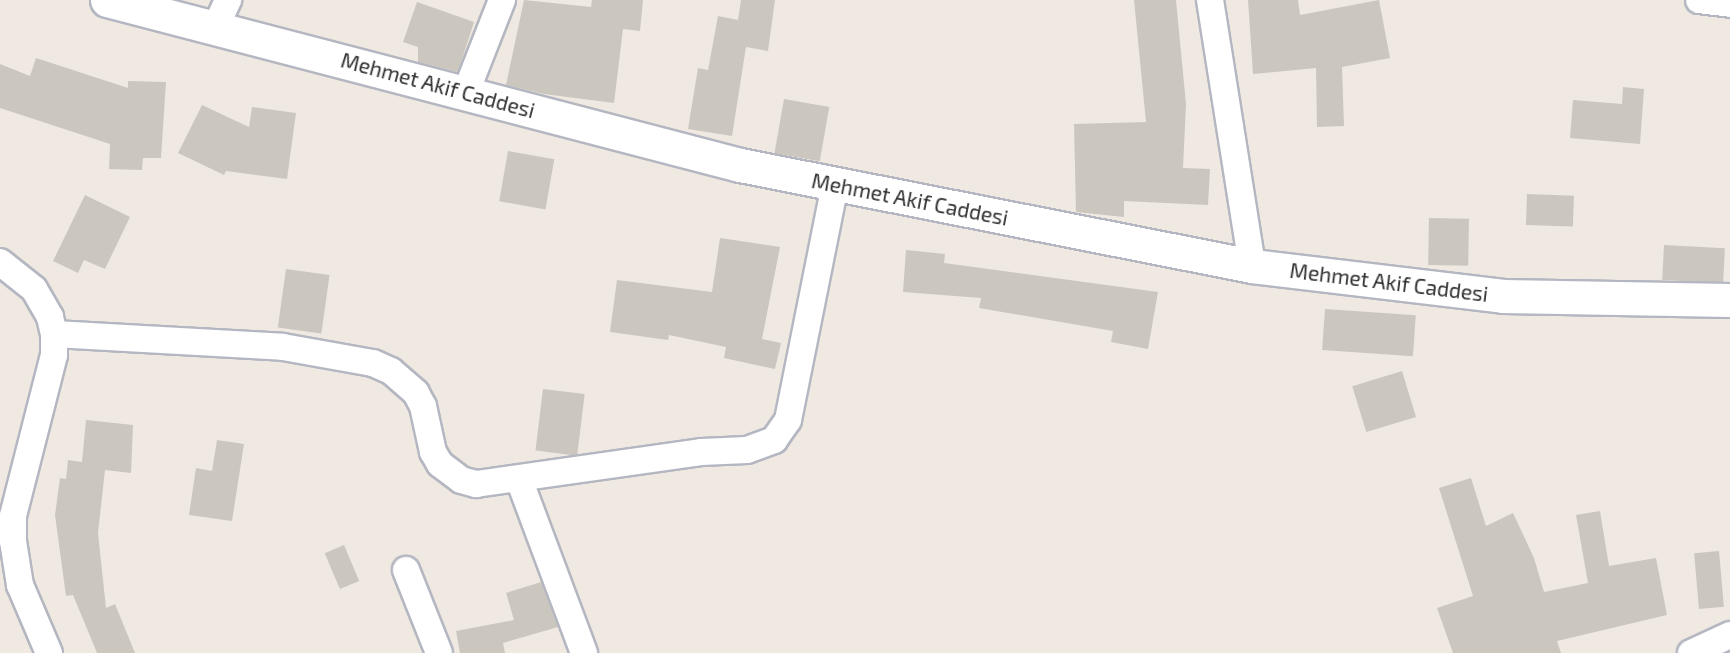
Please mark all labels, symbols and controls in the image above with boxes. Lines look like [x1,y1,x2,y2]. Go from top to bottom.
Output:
street label: Mehmet Akif Caddesi [338,47,538,123]
street label: Mehmet Akif Caddesi [809,167,1011,231]
street label: Mehmet Akif Caddesi [1288,257,1490,307]

